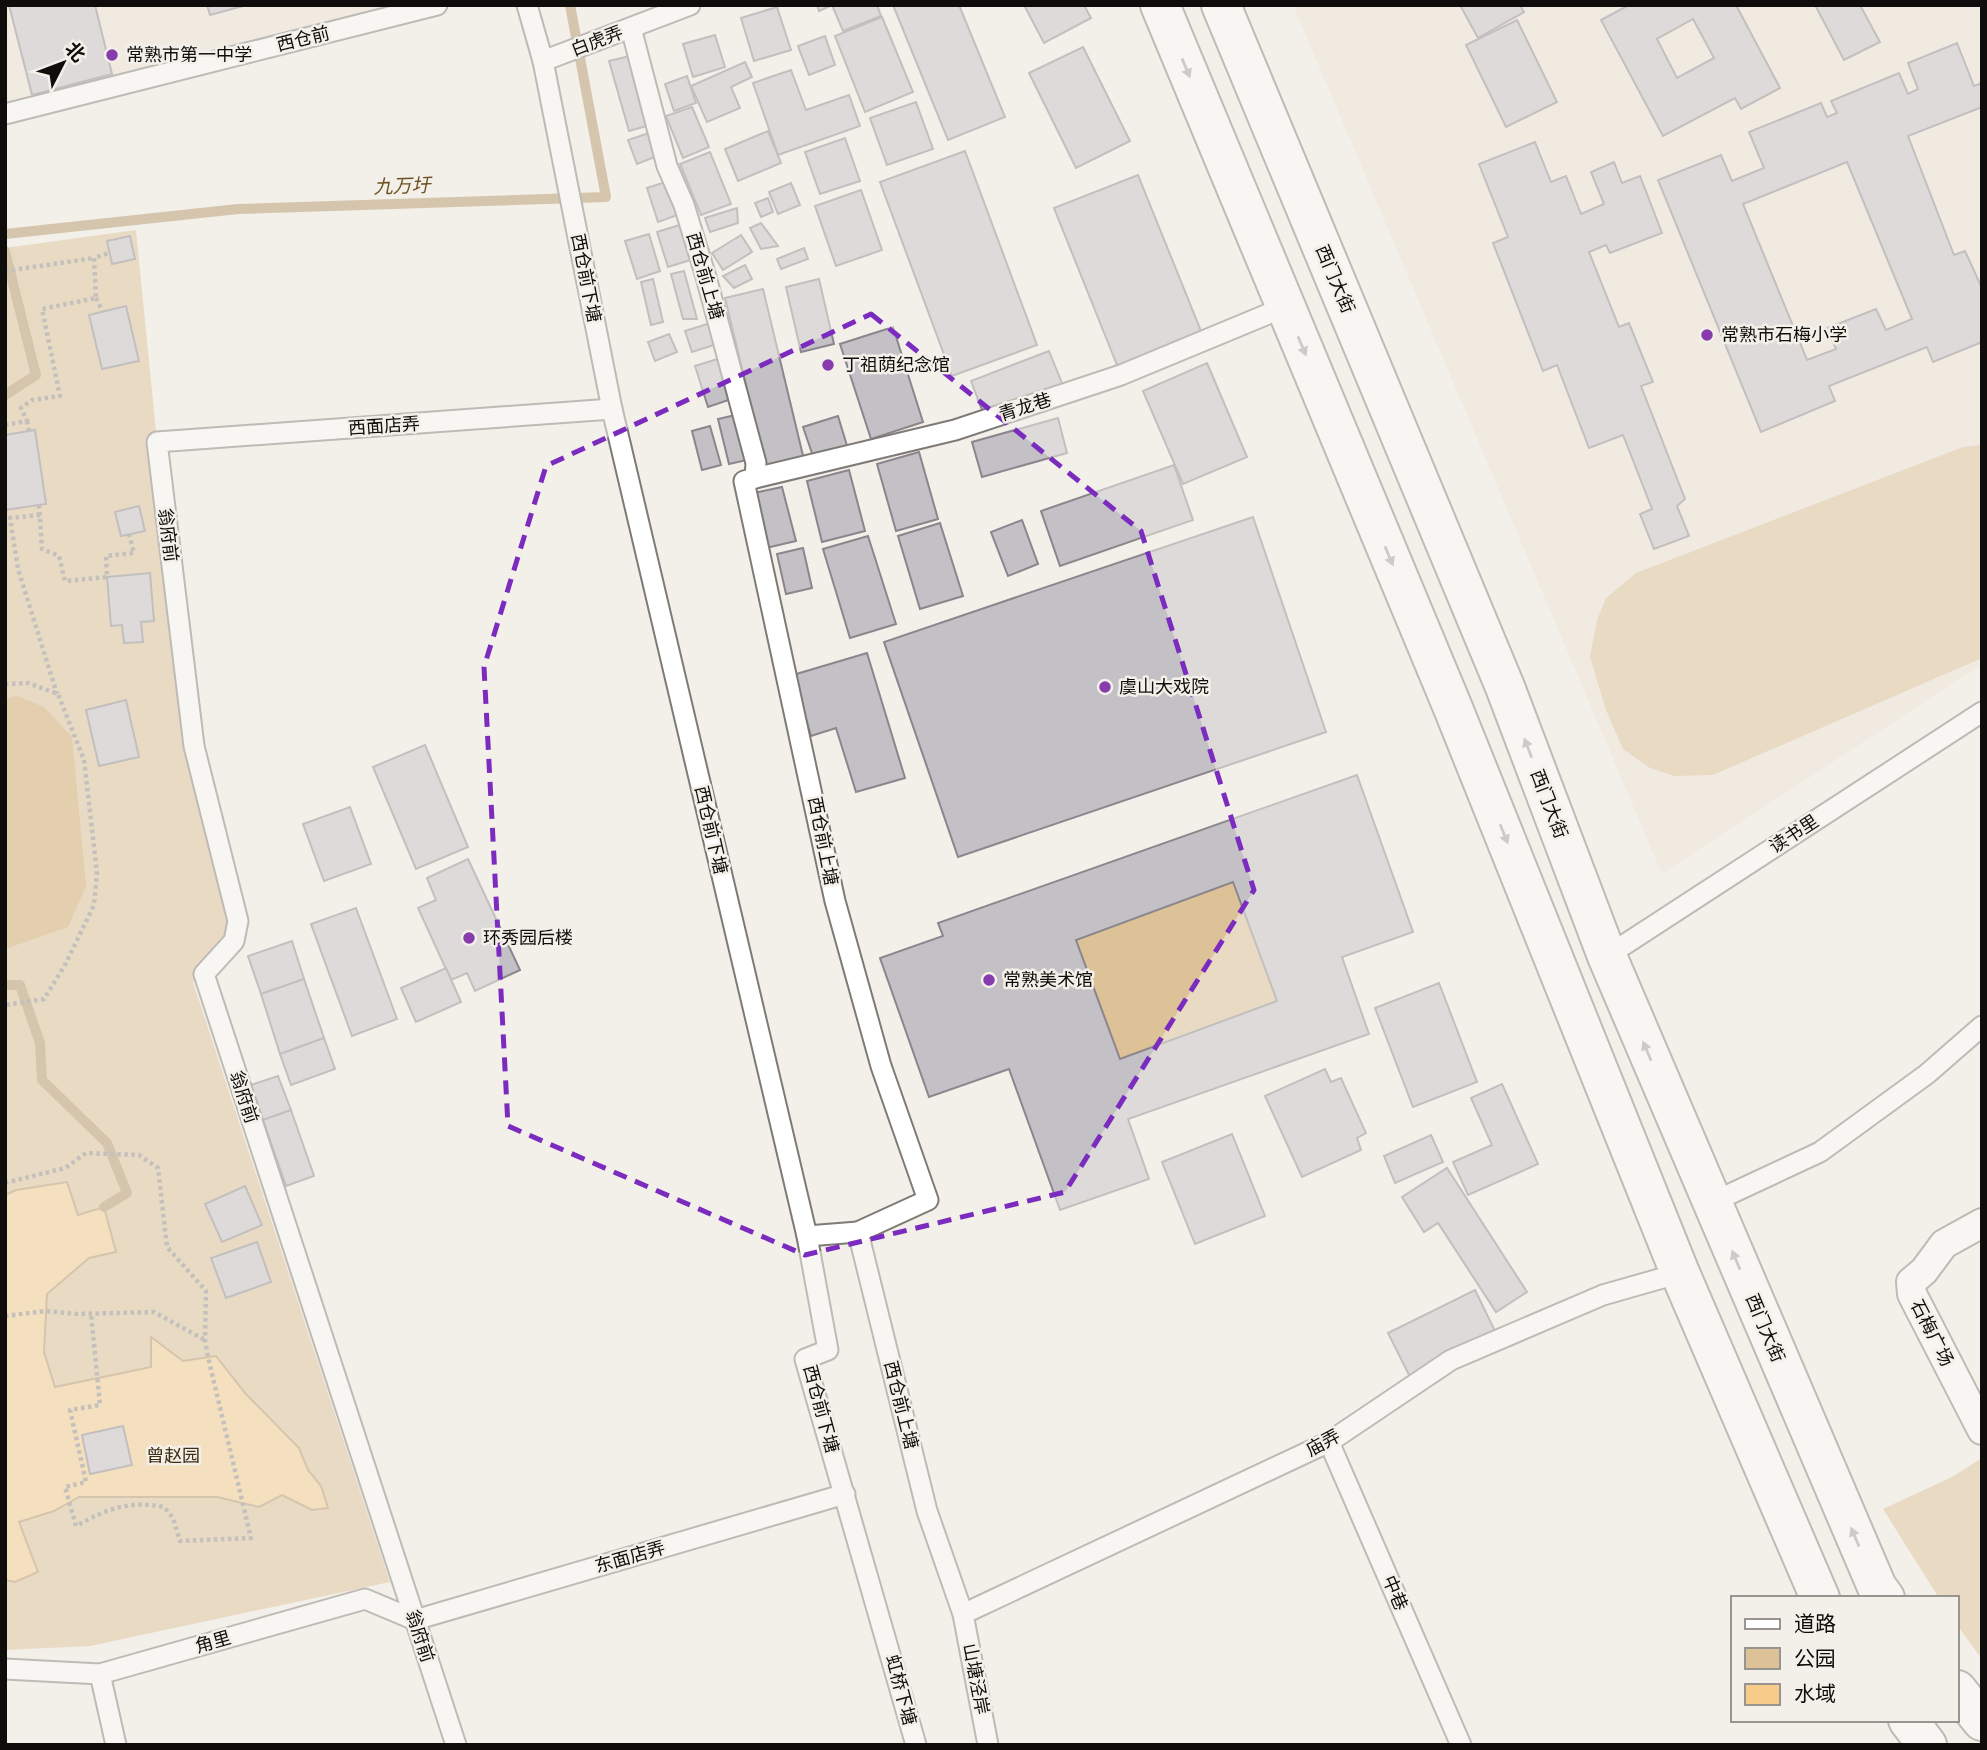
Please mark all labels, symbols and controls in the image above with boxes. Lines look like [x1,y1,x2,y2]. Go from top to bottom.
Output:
street label: 白虎弄 [568,22,626,60]
street label: 西仓前 [274,23,332,55]
north arrow [28,28,98,98]
text: 北 [61,38,89,66]
place label: 常熟市第一中学 [126,45,252,65]
marker: 常熟市第一中学 [104,47,120,63]
one-way arrow [1181,58,1192,79]
water label: 九万圩 [373,174,434,197]
street label: 西仓前上塘 [683,230,727,322]
street label: 西仓前下塘 [568,232,604,324]
street label: 西门大街 [1312,242,1358,316]
place label: 常熟市石梅小学 [1721,325,1847,345]
marker: 常熟市石梅小学 [1699,327,1715,343]
one-way arrow [1296,336,1307,357]
place label: 丁祖荫纪念馆 [842,355,950,375]
marker: 丁祖荫纪念馆 [820,357,836,373]
street label: 青龙巷 [996,389,1054,425]
street label: 西面店弄 [347,414,421,438]
street label: 翁府前 [155,507,181,563]
one-way arrow [1384,546,1395,567]
place label: 虞山大戏院 [1119,677,1209,697]
marker: 虞山大戏院 [1097,679,1113,695]
one-way arrow [1522,738,1533,759]
street label: 西门大街 [1527,767,1571,841]
street label: 西仓前下塘 [691,784,731,876]
street label: 西仓前上塘 [805,795,841,887]
street label: 读书里 [1766,811,1822,857]
one-way arrow [1498,824,1509,845]
place label: 环秀园后楼 [483,928,573,948]
marker: 环秀园后楼 [461,930,477,946]
place label: 常熟美术馆 [1003,970,1093,990]
marker: 常熟美术馆 [981,972,997,988]
one-way arrow [1642,1040,1653,1061]
street label: 翁府前 [226,1068,262,1126]
one-way arrow [1730,1250,1741,1271]
street label: 西门大街 [1742,1291,1788,1365]
street label: 石梅广场 [1907,1296,1957,1370]
street label: 西仓前上塘 [880,1359,922,1451]
street label: 西仓前下塘 [800,1363,842,1455]
street label: 庙弄 [1302,1426,1344,1460]
park label: 曾赵园 [146,1446,200,1466]
one-way arrow [1849,1527,1861,1547]
street label: 东面店弄 [593,1537,667,1577]
street label: 中巷 [1379,1573,1411,1613]
legend [1731,1596,1959,1722]
street label: 翁府前 [402,1607,438,1665]
text: 道路 [1794,1612,1836,1635]
street label: 角里 [193,1627,233,1657]
street label: 山塘泾岸 [959,1642,993,1716]
text: 公园 [1794,1647,1836,1670]
street label: 虹桥下塘 [882,1653,920,1727]
text: 水域 [1794,1682,1836,1705]

